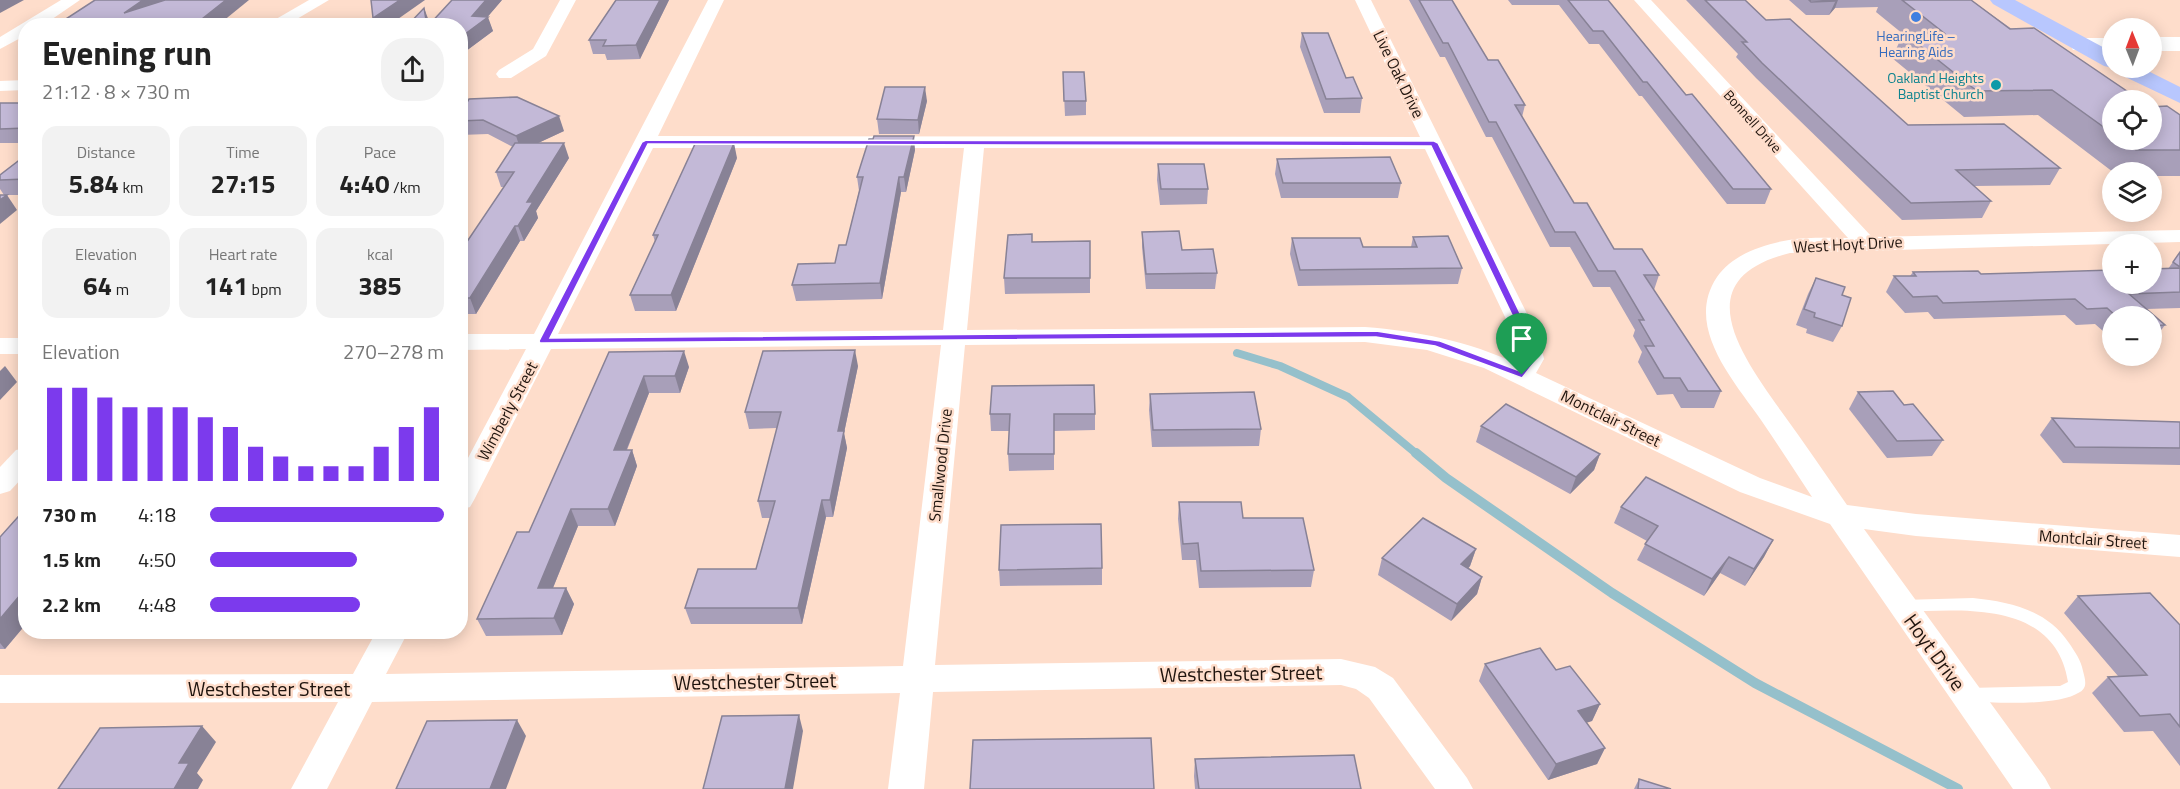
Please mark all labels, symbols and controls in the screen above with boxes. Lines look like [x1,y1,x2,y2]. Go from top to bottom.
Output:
marker: HearingLife – Hearing Aids [1909,10,1923,24]
north arrow [2102,18,2162,78]
map controls [2102,18,2162,366]
place label: HearingLife – Hearing Aids [1876,25,1956,62]
street label: Live Oak Drive [1367,26,1431,122]
text: Evening run [42,28,212,78]
button: share [381,38,444,101]
place label: Oakland Heights Baptist Church [1887,67,1984,104]
text: 21:12 · 8 × 730 m [42,76,190,107]
marker: Oakland Heights Baptist Church [1989,78,2003,92]
street label: Bonnell Drive [1719,85,1787,157]
button: locate [2102,90,2162,150]
text: Distance [77,140,135,164]
text: Time [226,140,260,164]
text: Pace [364,140,396,164]
button: layers [2102,162,2162,222]
text: 5.84 [69,164,119,203]
text: 27:15 [211,164,275,203]
text: 4:40 [339,164,390,203]
text: km [119,175,143,199]
text: /km [390,175,421,199]
street label: West Hoyt Drive [1793,229,1903,259]
button: + [2102,234,2162,294]
text: Elevation [75,242,137,266]
text: Heart rate [209,242,277,266]
text: kcal [367,242,393,266]
text: 64 [83,266,112,305]
text: 141 [204,266,248,305]
text: 385 [358,266,402,305]
text: m [112,277,129,301]
text: bpm [248,277,282,301]
button: − [2102,306,2162,366]
pin [1496,313,1547,375]
icon: arrive [1505,322,1538,355]
text: Elevation [42,336,120,367]
text: 270–278 m [343,336,444,367]
street label: Wimberly Street [471,357,543,465]
street label: Montclair Street [1557,383,1665,453]
street label: Smallwood Drive [922,407,958,523]
text: 730 m [42,499,97,530]
text: 4:18 [138,499,176,530]
street label: Montclair Street [2038,523,2148,555]
text: 1.5 km [42,544,101,575]
text: 4:50 [138,544,176,575]
text: 2.2 km [42,589,101,620]
text: 4:48 [138,589,176,620]
street label: Hoyt Drive [1896,607,1974,697]
street label: Westchester Street [1159,656,1323,690]
street label: Westchester Street [673,664,837,698]
street label: Westchester Street [188,673,350,704]

